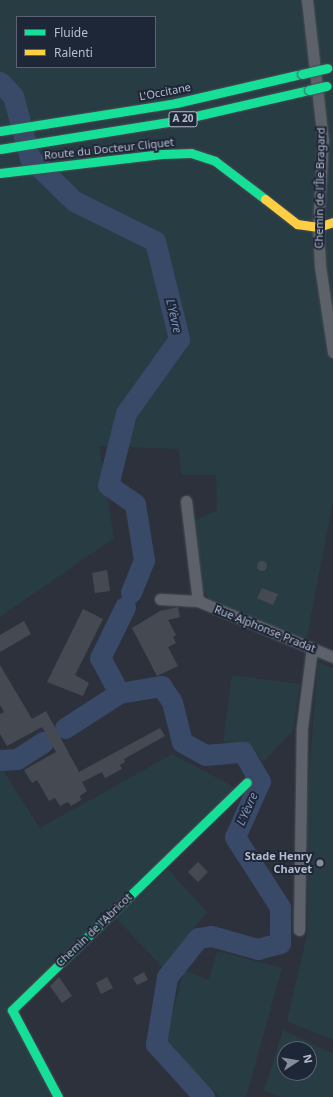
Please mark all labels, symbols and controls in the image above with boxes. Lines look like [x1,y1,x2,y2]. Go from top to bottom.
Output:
legend [16,16,156,68]
text: Fluide [54,24,88,41]
text: Ralenti [54,44,93,61]
street label: L'Occitane [138,81,192,103]
road number: A 20 [168,111,198,127]
street label: Chemin de l'Île Bragard [312,127,328,249]
street label: Route du Docteur Cliquet [43,136,175,162]
water label: L'Yèvre [163,297,185,335]
street label: Rue Alphonse Pradat [212,603,318,655]
water label: L'Yèvre [233,790,261,828]
place label: Stade Henry Chavet [245,850,312,876]
marker: Stade Henry Chavet [315,858,325,868]
street label: Chemin de l'Abricot [53,890,135,970]
north arrow [277,1041,317,1081]
text: N [300,1053,317,1065]

